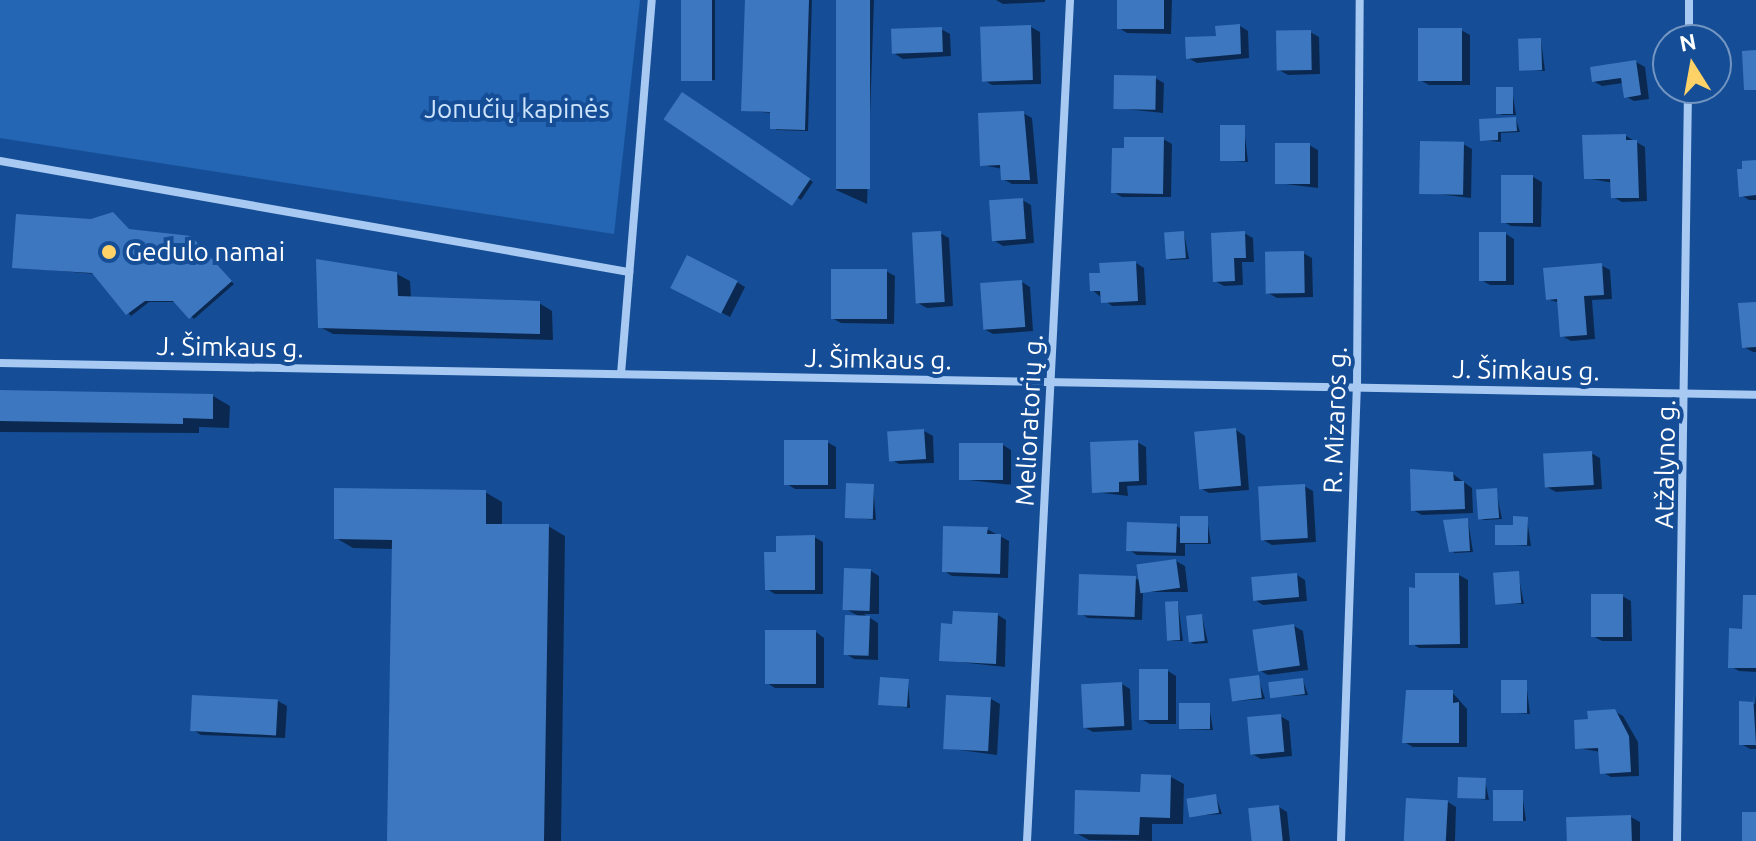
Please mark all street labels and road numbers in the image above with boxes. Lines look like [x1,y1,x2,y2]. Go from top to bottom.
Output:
street label: J. Šimkaus g. [156,330,304,364]
street label: Melioratorių g. [1009,333,1049,507]
street label: J. Šimkaus g. [804,342,952,376]
street label: R. Mizaros g. [1317,346,1353,494]
street label: J. Šimkaus g. [1452,353,1600,387]
street label: Atžalyno g. [1648,399,1682,529]

